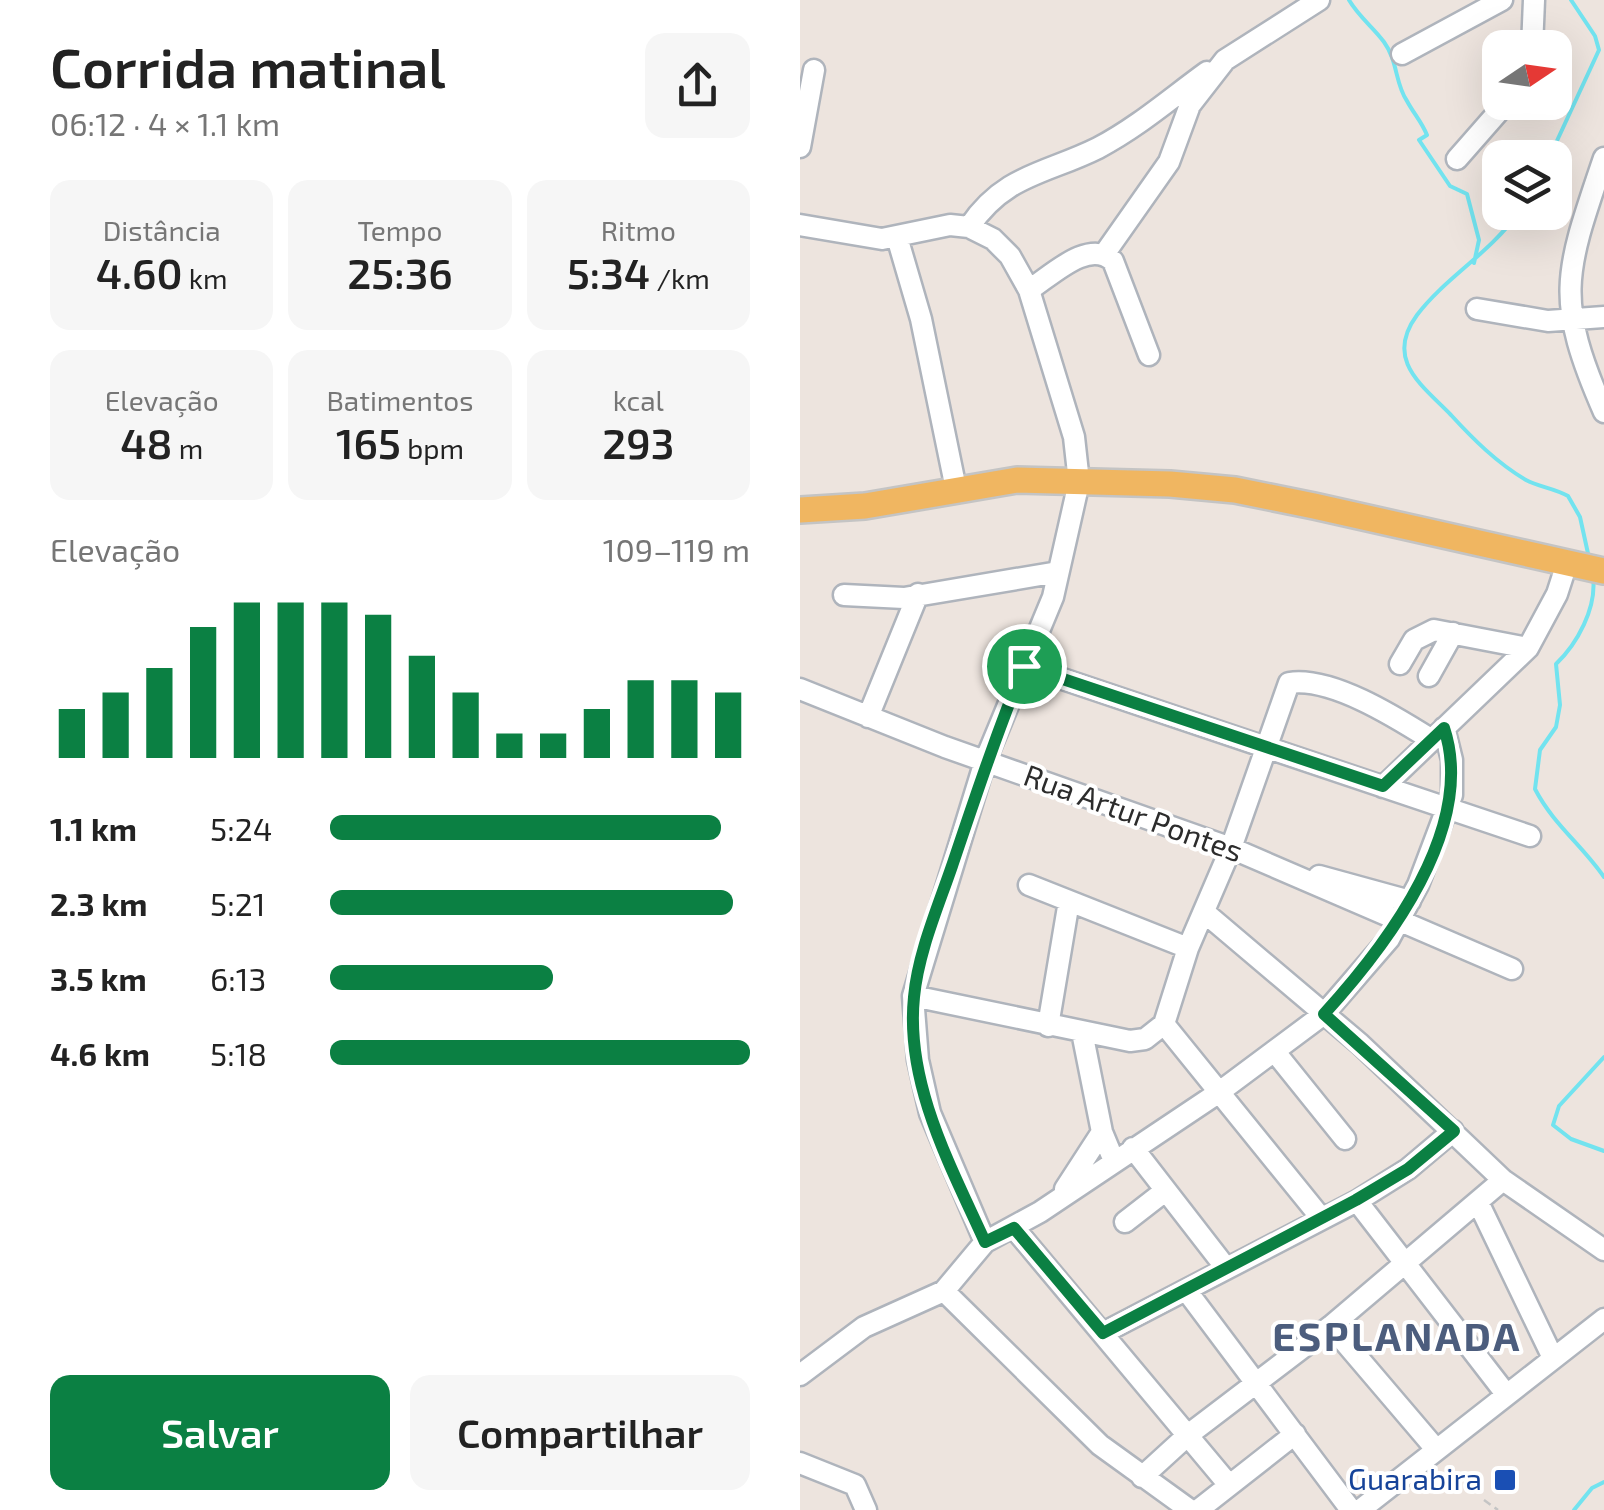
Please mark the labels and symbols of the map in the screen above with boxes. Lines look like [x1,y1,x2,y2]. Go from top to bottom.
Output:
north arrow [1482,30,1572,120]
pin [982,624,1067,709]
street label: Rua Artur Pontes [1019,756,1248,868]
district label: ESPLANADA [1272,1311,1522,1359]
place label: Guarabira [1348,1460,1482,1496]
marker: Guarabira [1492,1467,1518,1493]

